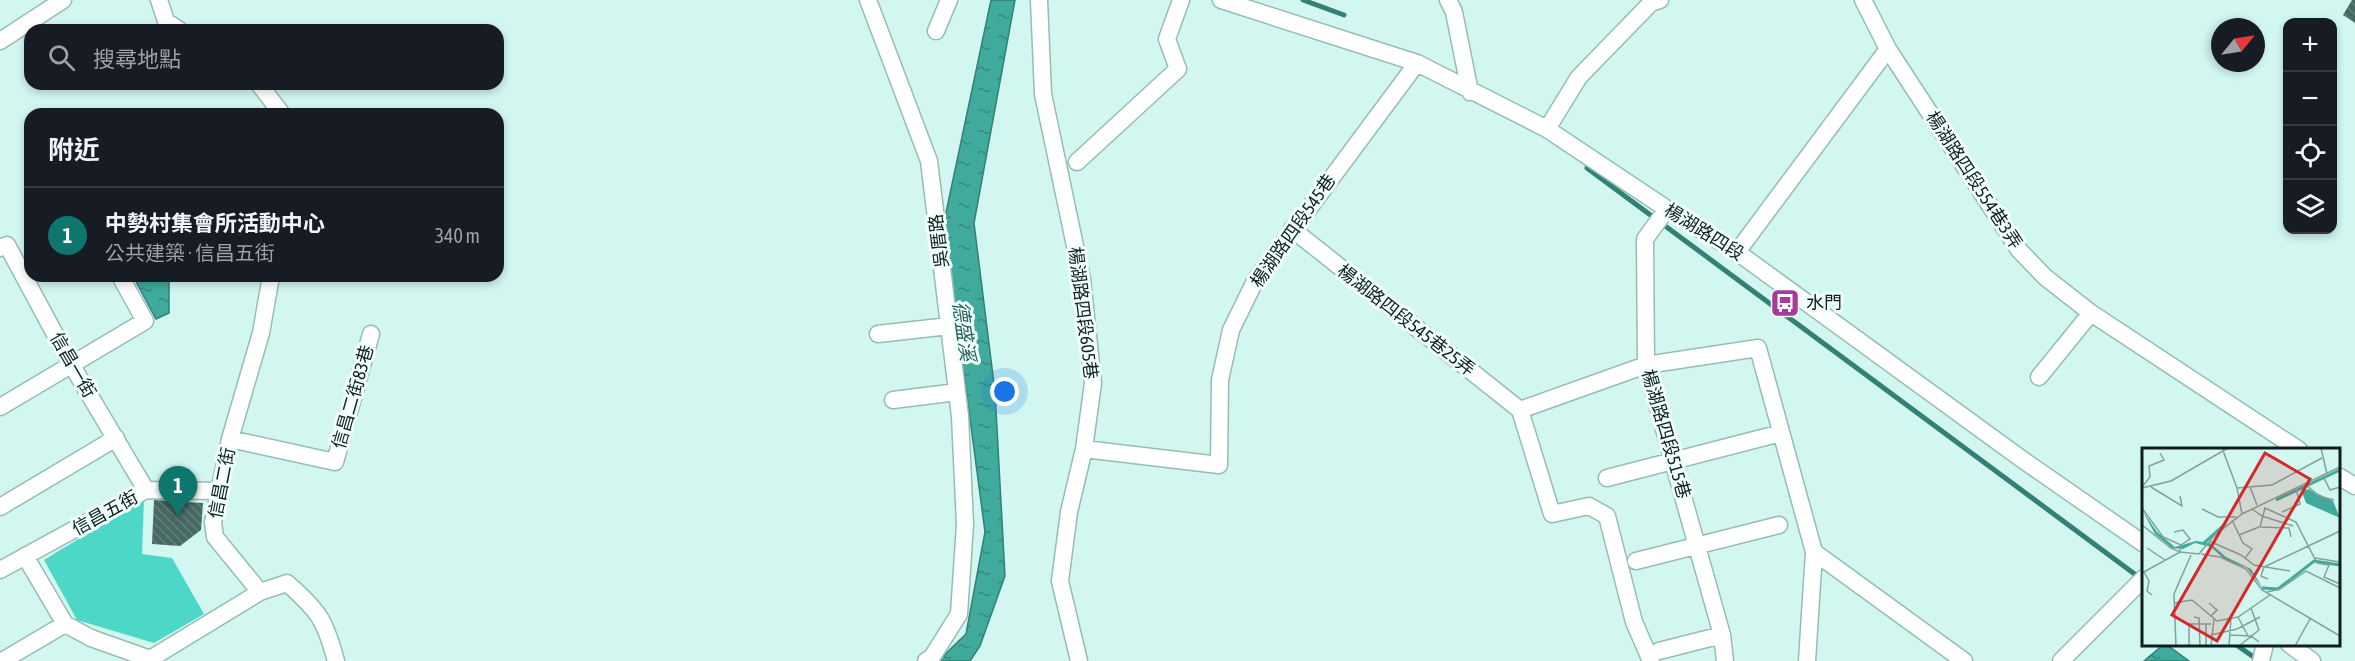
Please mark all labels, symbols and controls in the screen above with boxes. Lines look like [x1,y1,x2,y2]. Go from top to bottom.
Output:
north arrow [2211,18,2265,72]
map controls [2283,18,2337,234]
button: + [2283,18,2337,72]
search box [24,24,504,90]
icon: search [45,41,78,74]
text: 搜尋地點 [93,46,181,72]
button: − [2283,72,2337,126]
street label: 楊湖路四段554巷3弄 [1922,107,2027,252]
button: locate [2283,126,2337,180]
text: 附近 [48,135,100,165]
street label: 楊湖路四段545巷 [1246,170,1339,291]
button: layers [2283,180,2337,234]
street label: 楊湖路四段 [1661,199,1748,264]
text: 中勢村集會所活動中心 [105,210,325,236]
street label: 吳厝路 [925,213,952,269]
text: 1 [63,224,72,247]
text: 340 m [435,224,480,247]
text: 公共建築 · 信昌五街 [105,241,275,264]
street label: 楊湖路四段605巷 [1065,245,1102,380]
street label: 楊湖路四段545巷25弄 [1334,260,1479,380]
bus stop icon: 水門 [1769,287,1801,319]
place label: 水門 [1806,292,1842,313]
water label: 德盛溪 [949,300,980,365]
street label: 信昌一街 [46,328,101,401]
street label: 信昌二街83巷 [328,343,377,451]
street label: 楊湖路四段515巷 [1638,367,1695,501]
your location [990,377,1019,406]
street label: 信昌二街 [204,446,239,520]
inset map [2142,448,2340,646]
pin: 1 [158,466,198,516]
street label: 信昌五街 [68,486,141,539]

